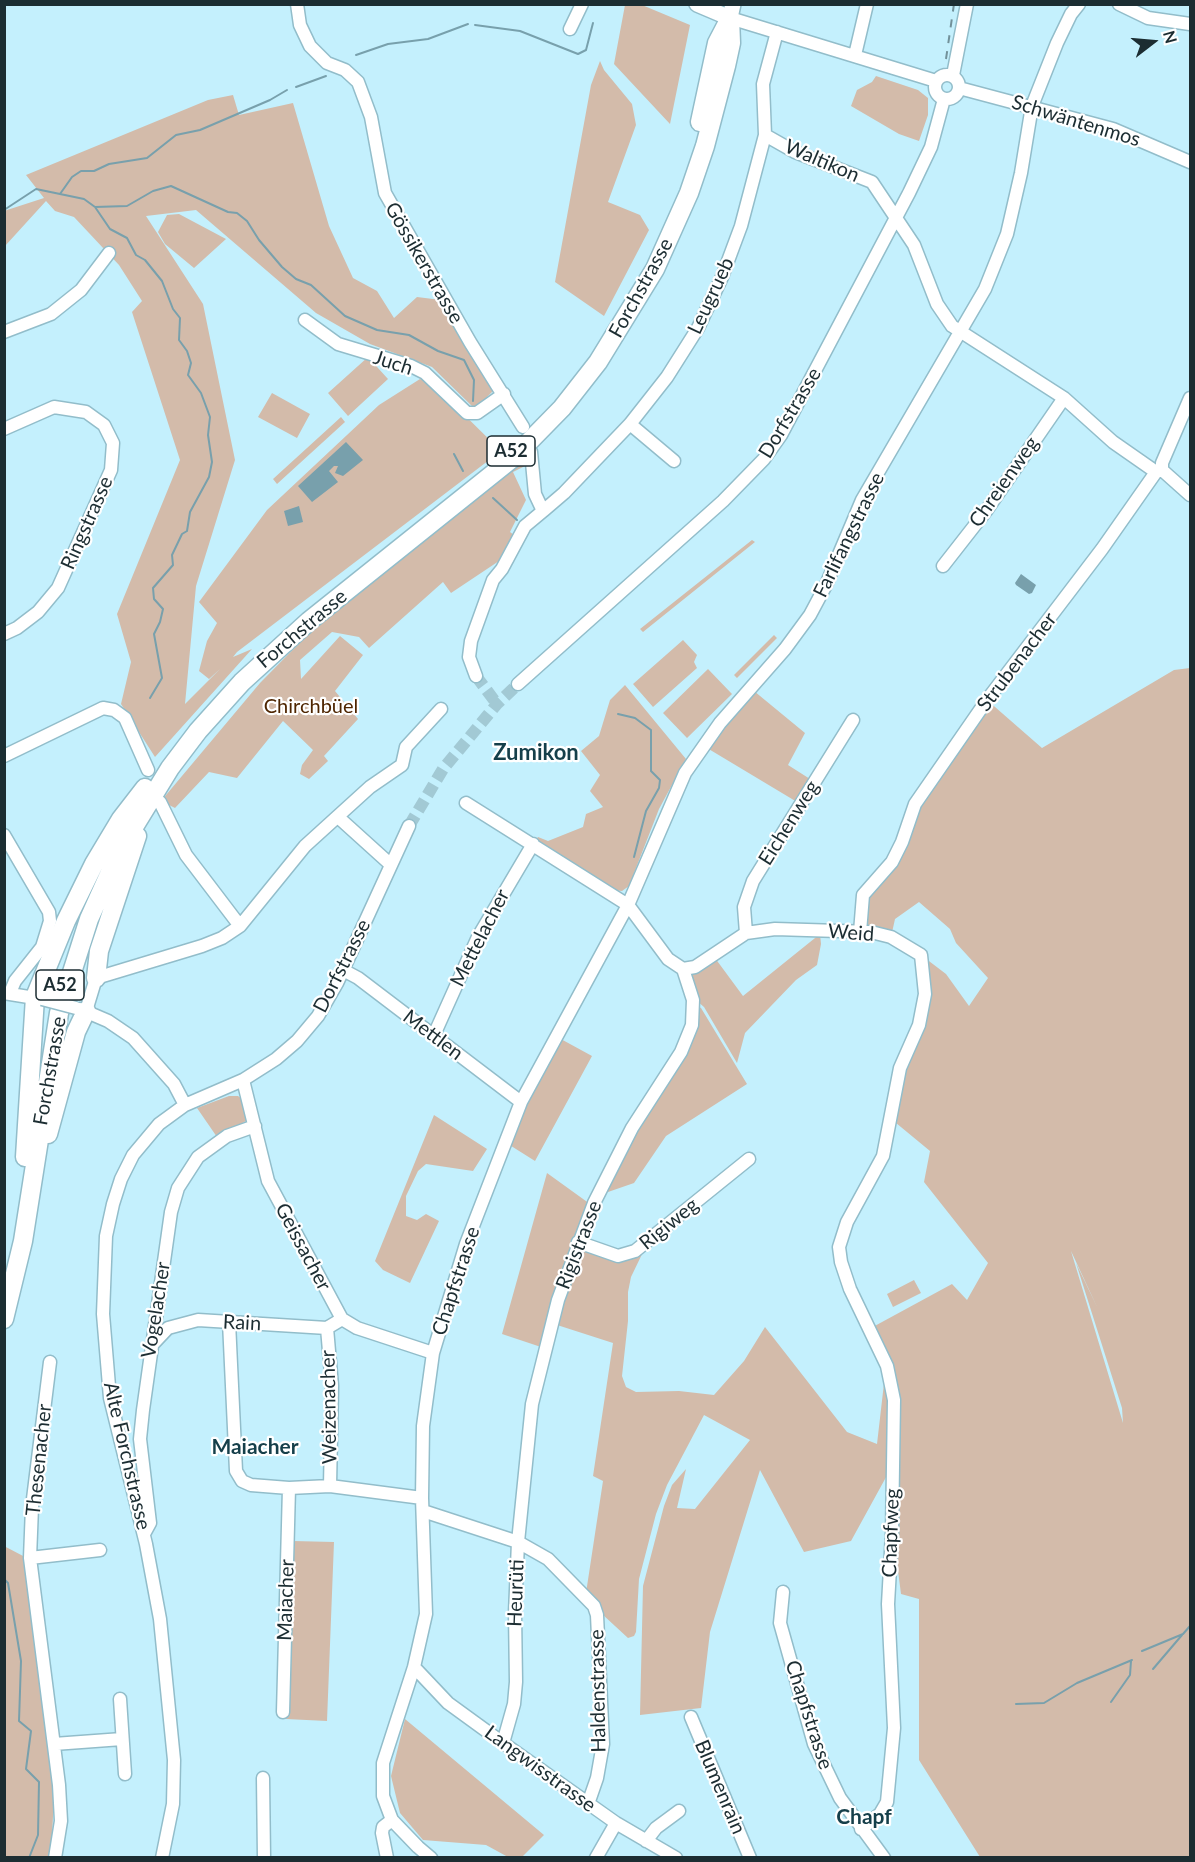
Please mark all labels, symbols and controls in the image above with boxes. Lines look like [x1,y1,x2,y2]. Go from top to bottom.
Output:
north arrow [1123,12,1183,72]
text: N [1160,28,1182,45]
street label: Schwäntenmos [1009,90,1143,152]
street label: Waltikon [781,135,863,187]
street label: Gössikerstrasse [380,198,468,328]
street label: Forchstrasse [604,234,678,342]
street label: Leugrueb [683,254,739,338]
street label: Juch [370,345,416,381]
street label: Dorfstrasse [754,363,826,463]
street label: Chreienweg [964,432,1044,532]
road number: A52 [487,436,535,466]
street label: Farlifangstrasse [808,469,890,601]
street label: Ringstrasse [56,473,118,573]
street label: Forchstrasse [252,584,352,674]
street label: Strubenacher [972,608,1062,716]
park label: Chirchbüel [264,695,358,719]
district label: Zumikon [493,740,579,766]
street label: Eichenweg [754,776,824,870]
street label: Mettelacher [445,885,515,991]
street label: Dorfstrasse [308,915,376,1017]
street label: Weid [827,919,875,947]
road number: A52 [36,970,84,1000]
street label: Mettlen [398,1005,468,1065]
street label: Forchstrasse [29,1015,71,1127]
street label: Rigiweg [635,1193,703,1255]
street label: Rigistrasse [551,1197,607,1293]
street label: Geissacher [270,1199,336,1295]
street label: Chapfstrasse [427,1223,485,1339]
street label: Vogelacher [137,1260,175,1360]
street label: Rain [222,1310,262,1336]
street label: Weizenacher [316,1350,342,1464]
street label: Alte Forchstrasse [98,1380,156,1532]
street label: Thesenacher [21,1403,57,1517]
district label: Maiacher [211,1434,299,1460]
street label: Chapfweg [877,1488,905,1578]
street label: Maiacher [273,1559,299,1641]
street label: Heurüti [503,1559,529,1627]
street label: Haldenstrasse [585,1629,611,1753]
street label: Chapfstrasse [780,1657,838,1773]
street label: Langwisstrasse [480,1721,600,1817]
street label: Blumenrain [689,1736,751,1838]
district label: Chapf [836,1804,892,1830]

